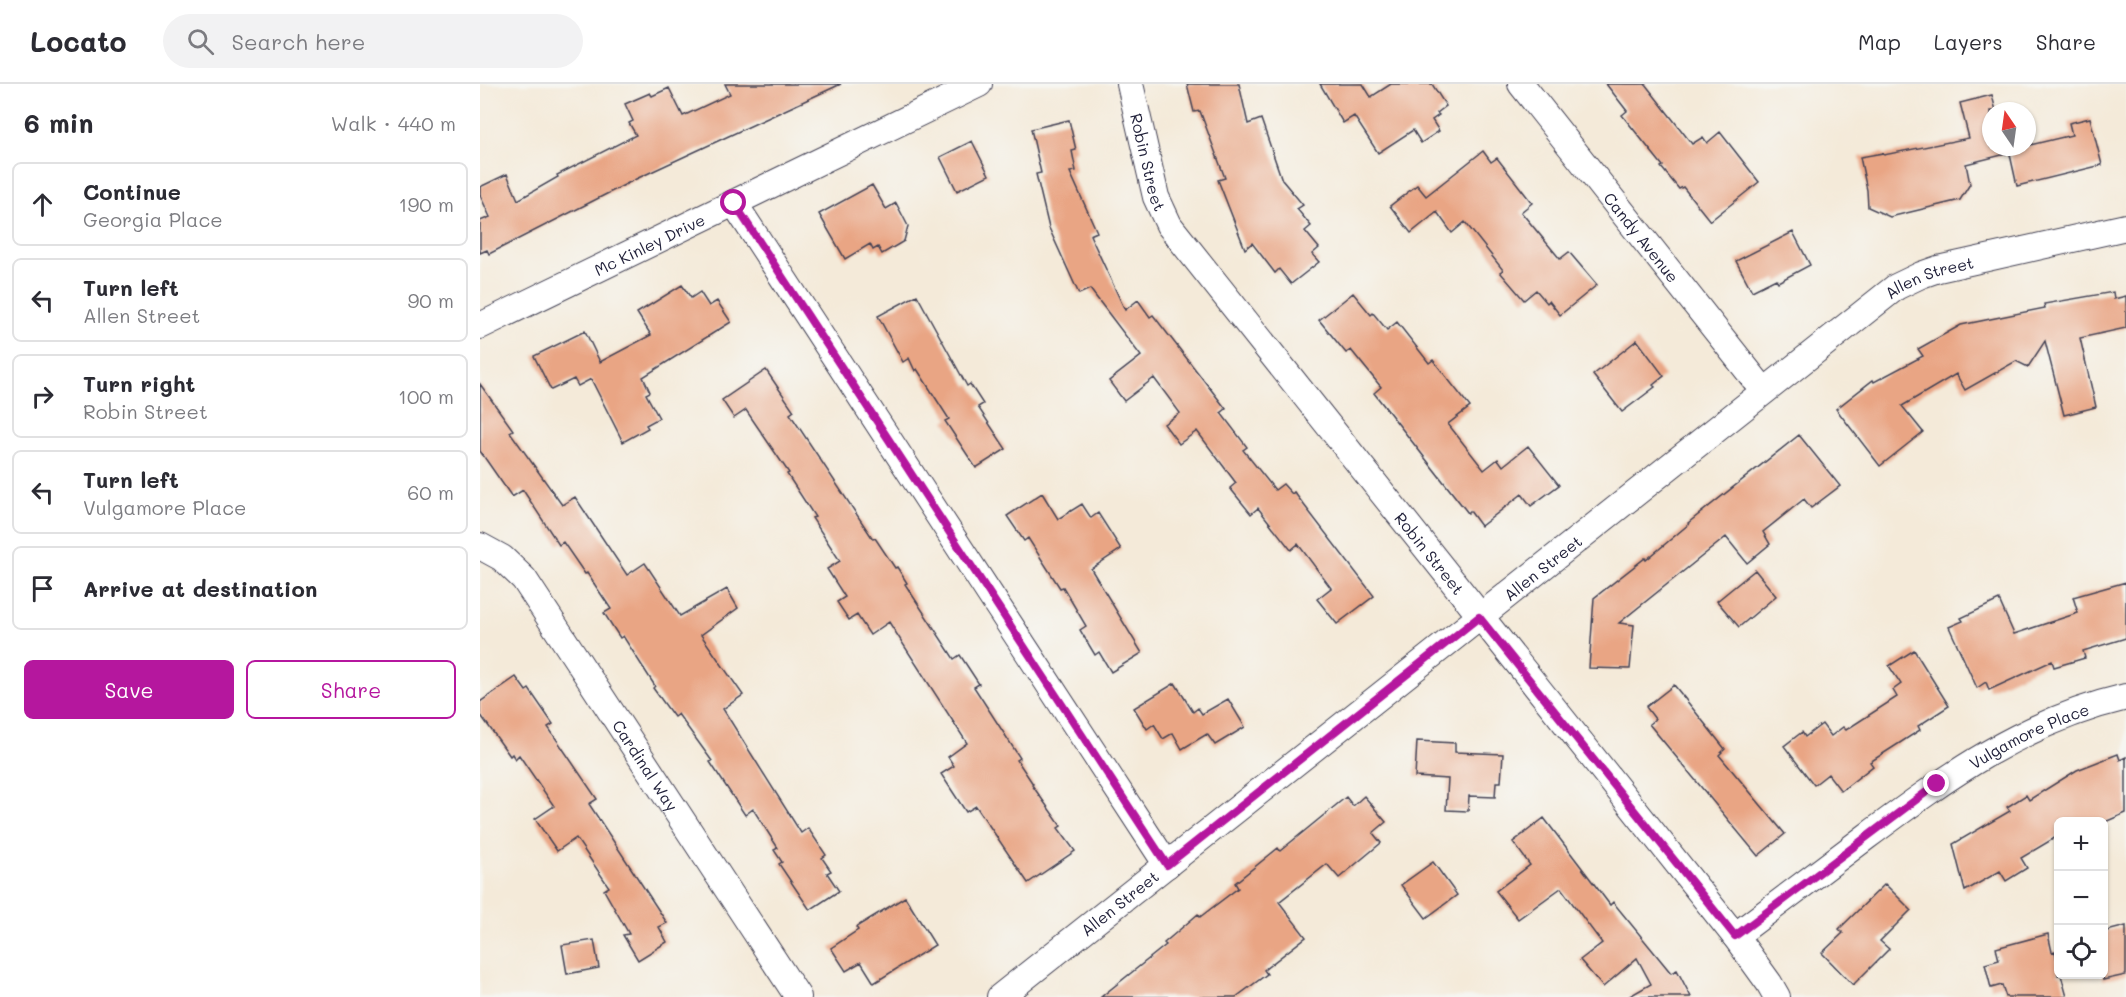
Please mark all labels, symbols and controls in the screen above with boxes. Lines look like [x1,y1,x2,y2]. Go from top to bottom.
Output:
search box [163,14,583,68]
text: Locato [30,23,127,59]
icon: search [184,25,217,58]
text: Search here [232,27,365,56]
text: Map [1858,28,1901,55]
text: Layers [1934,28,2003,55]
text: Share [2036,28,2096,55]
north arrow [1982,102,2036,156]
text: 6 min [24,106,93,140]
text: Walk · 440 m [331,110,456,136]
street label: Robin Street [1127,111,1171,214]
text: Continue [83,177,181,206]
icon: ahead [26,188,59,221]
street label: Candy Avenue [1600,188,1684,286]
route start [720,189,746,215]
text: 190 m [399,191,454,217]
text: Georgia Place [83,206,223,232]
street label: Mc Kinley Drive [590,208,708,280]
street label: Allen Street [1880,251,1975,303]
text: Turn left [83,273,179,302]
icon: left [26,284,59,317]
text: 90 m [408,287,454,313]
text: Allen Street [83,302,200,328]
text: Turn right [83,369,195,398]
icon: right [26,380,59,413]
text: 100 m [398,383,454,409]
text: Robin Street [83,398,208,424]
text: Turn left [83,465,179,494]
icon: left [26,476,59,509]
text: 60 m [407,479,454,505]
text: Vulgamore Place [83,494,246,520]
street label: Robin Street [1391,507,1469,599]
street label: Allen Street [1499,530,1586,605]
icon: arrive [26,572,59,605]
text: Arrive at destination [83,574,318,603]
button: Save [24,660,234,719]
button: Share [246,660,456,719]
street label: Vulgamore Place [1965,698,2091,773]
street label: Cardinal Way [608,715,684,815]
route end [1923,770,1949,796]
map controls [2054,817,2108,979]
button: + [2054,817,2108,871]
street label: Allen Street [1076,865,1162,940]
button: − [2054,871,2108,925]
button: locate [2054,925,2108,979]

